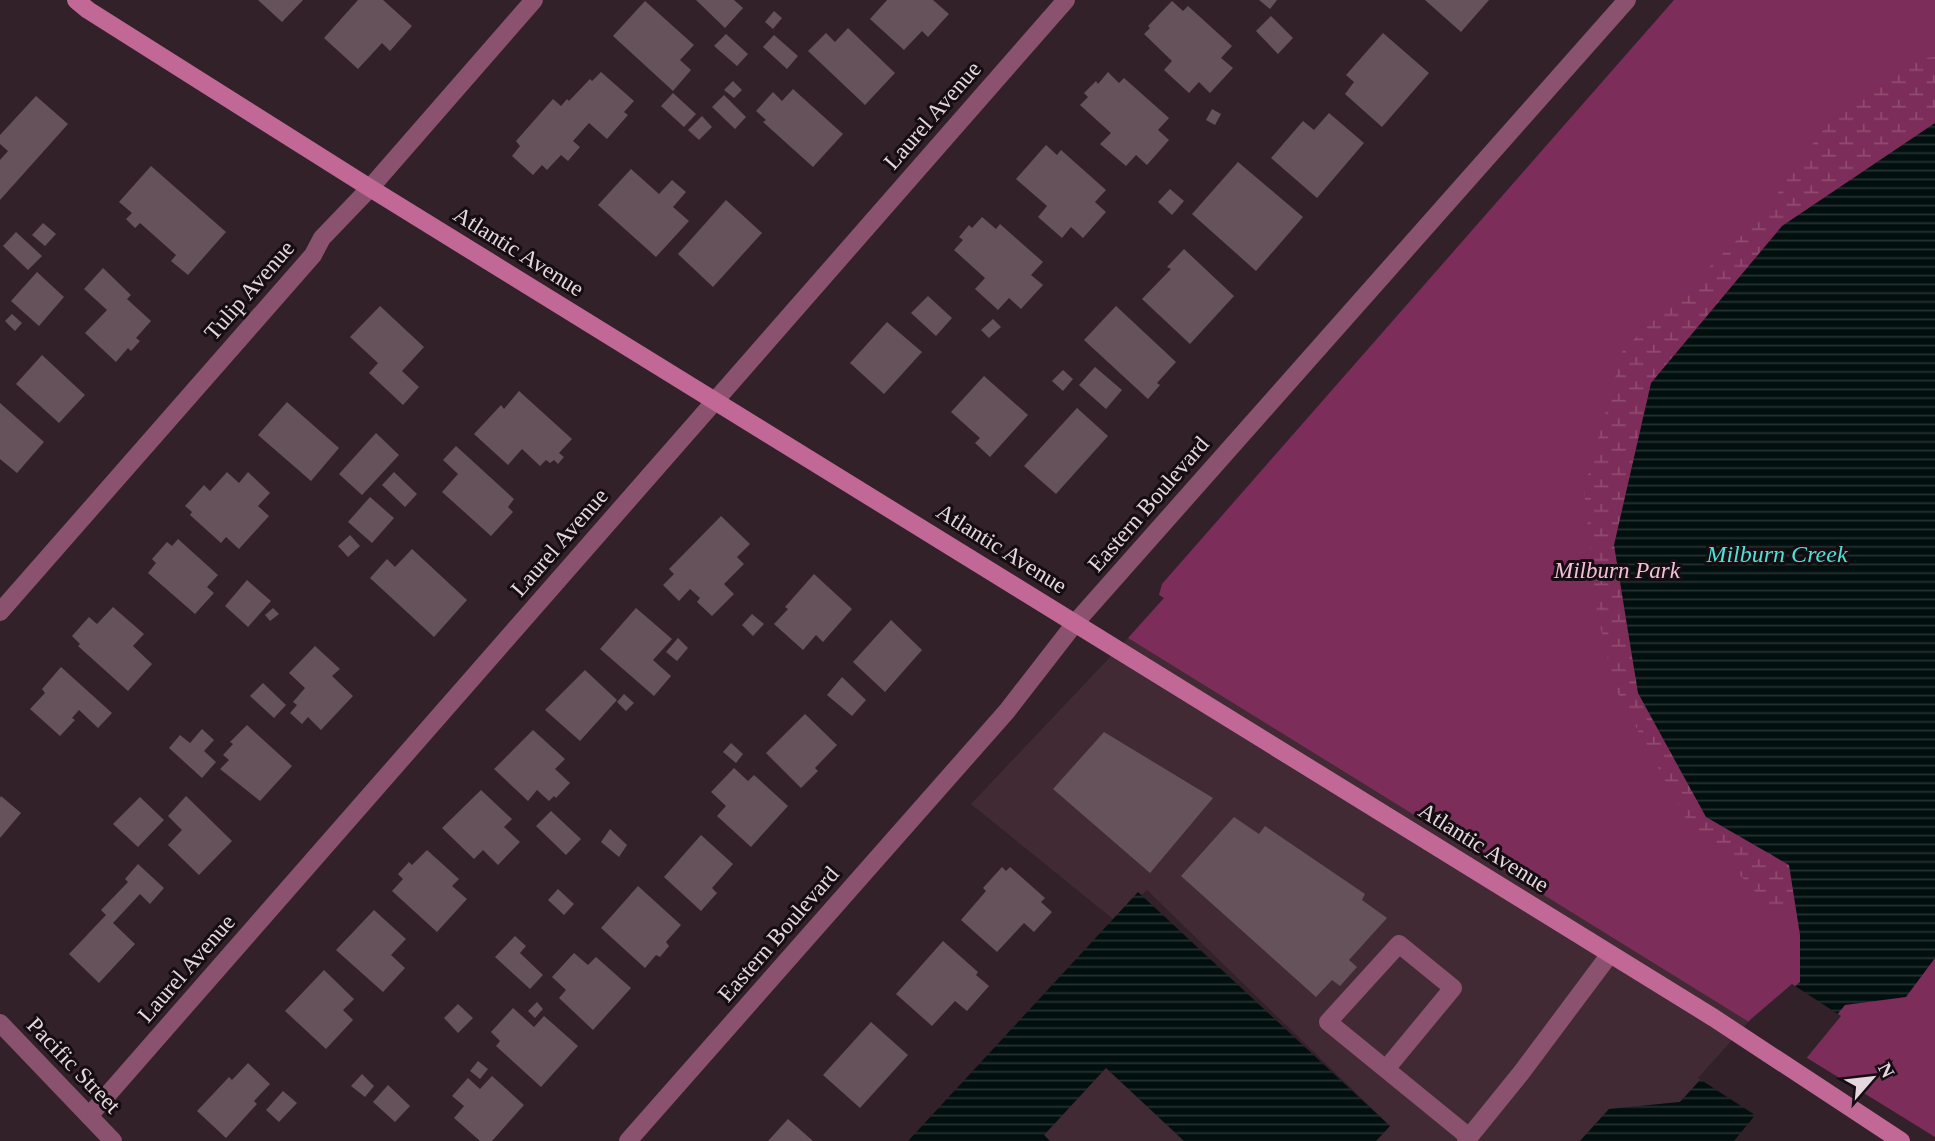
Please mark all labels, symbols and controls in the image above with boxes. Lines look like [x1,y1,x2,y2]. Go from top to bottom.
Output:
street label: Laurel Avenue [879,56,986,174]
street label: Atlantic Avenue [449,202,588,301]
street label: Tulip Avenue [199,236,299,345]
street label: Eastern Boulevard [1083,431,1214,577]
street label: Laurel Avenue [506,483,613,601]
street label: Atlantic Avenue [932,499,1071,598]
water label: Milburn Creek [1705,541,1848,567]
park label: Milburn Park [1553,558,1681,583]
street label: Atlantic Avenue [1414,798,1553,897]
street label: Eastern Boulevard [713,861,844,1007]
street label: Laurel Avenue [133,909,240,1027]
street label: Pacific Street [22,1012,126,1119]
north arrow [1837,1043,1907,1113]
text: N [1874,1059,1899,1081]

